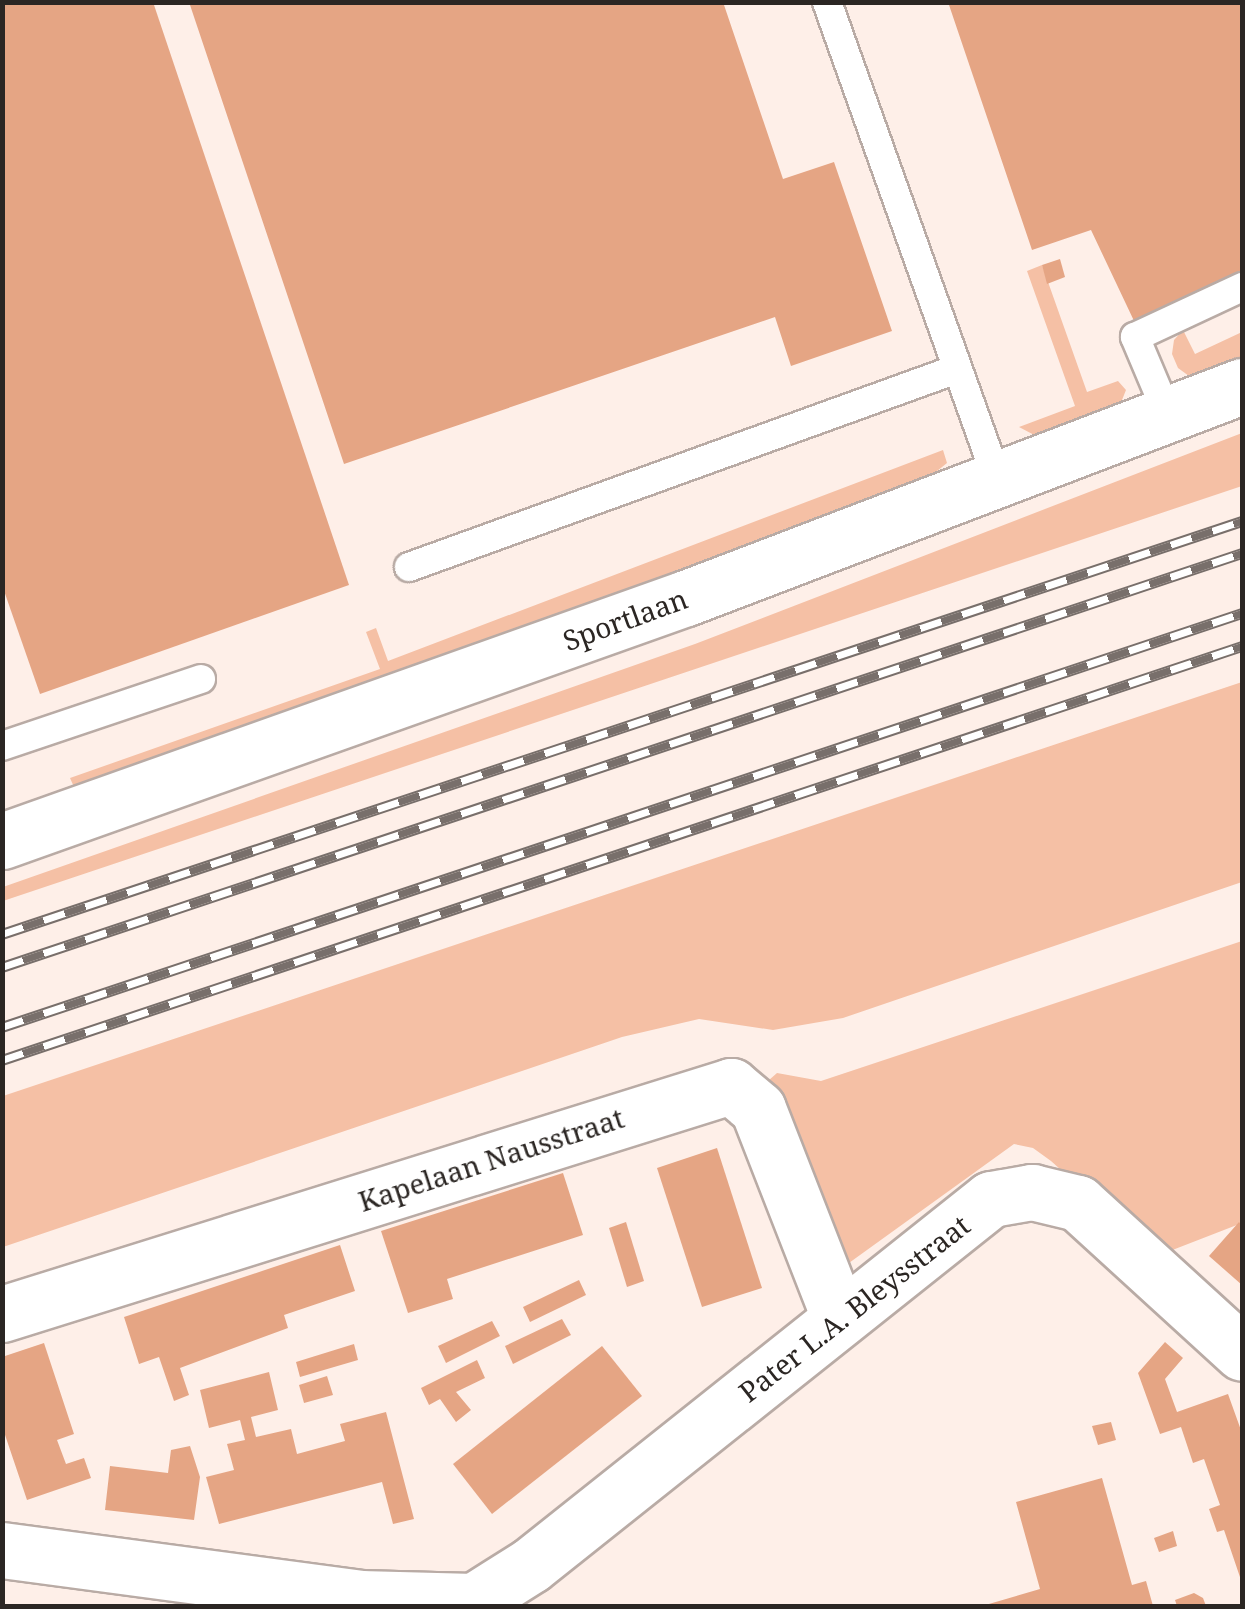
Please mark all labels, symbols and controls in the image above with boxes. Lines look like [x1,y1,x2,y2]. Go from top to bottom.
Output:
street label: Sportlaan [558,581,692,657]
street label: Kapelaan Nausstraat [354,1100,628,1218]
street label: Pater L.A. Bleysstraat [732,1208,976,1408]

